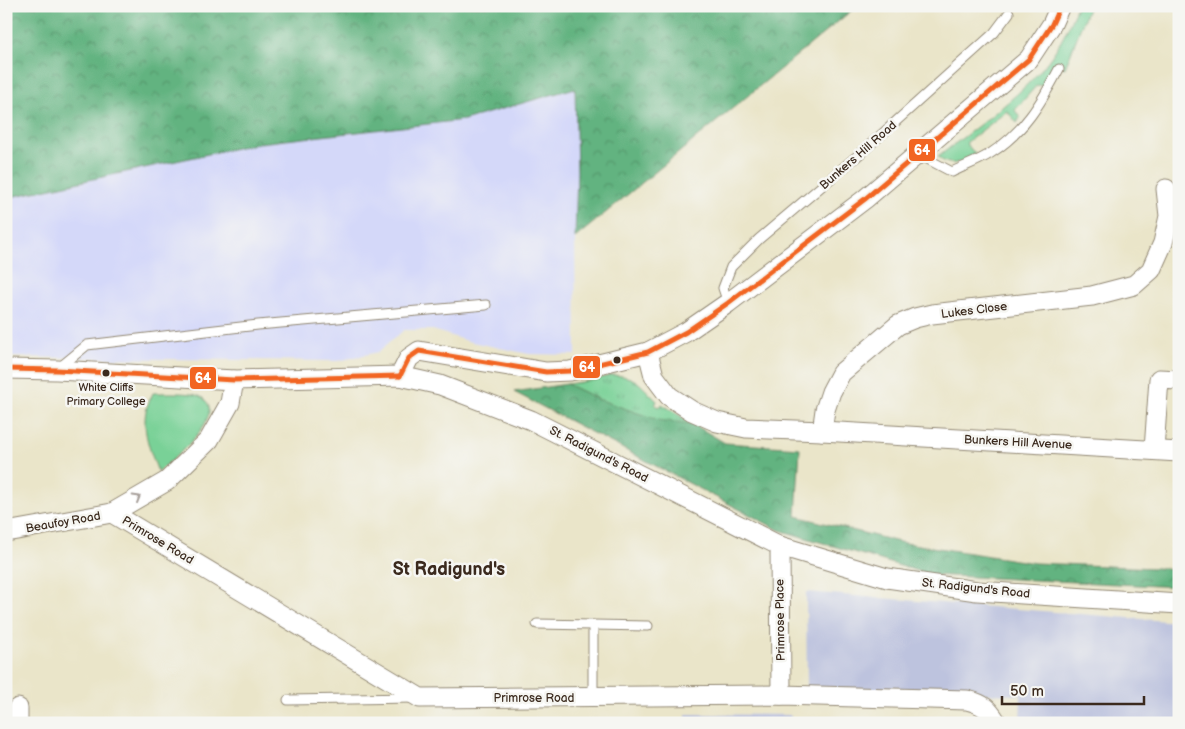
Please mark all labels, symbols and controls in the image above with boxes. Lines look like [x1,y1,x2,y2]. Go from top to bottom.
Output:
street label: Bunkers Hill Road [817,118,900,193]
line badge: 64 [908,138,936,162]
text: 64 [914,142,931,159]
street label: Lukes Close [940,299,1008,322]
line badge: 64 [572,355,601,379]
unlabelled marker [612,355,622,365]
text: 64 [579,359,596,376]
line badge: 64 [189,366,217,390]
marker: White Cliffs Primary College [101,368,111,378]
text: 64 [195,370,212,387]
place label: White Cliffs Primary College [67,381,146,408]
street label: St. Radigund's Road [547,423,651,486]
street label: Bunkers Hill Avenue [963,432,1073,453]
one-way arrow [131,495,140,505]
street label: Beaufoy Road [25,509,102,536]
street label: Primrose Road [119,513,196,568]
district label: St Radigund's [393,559,505,580]
street label: St. Radigund's Road [921,575,1031,602]
street label: Primrose Place [772,579,789,661]
scale bar [1002,674,1145,706]
text: 50 m [1010,682,1044,701]
street label: Primrose Road [494,691,575,706]

